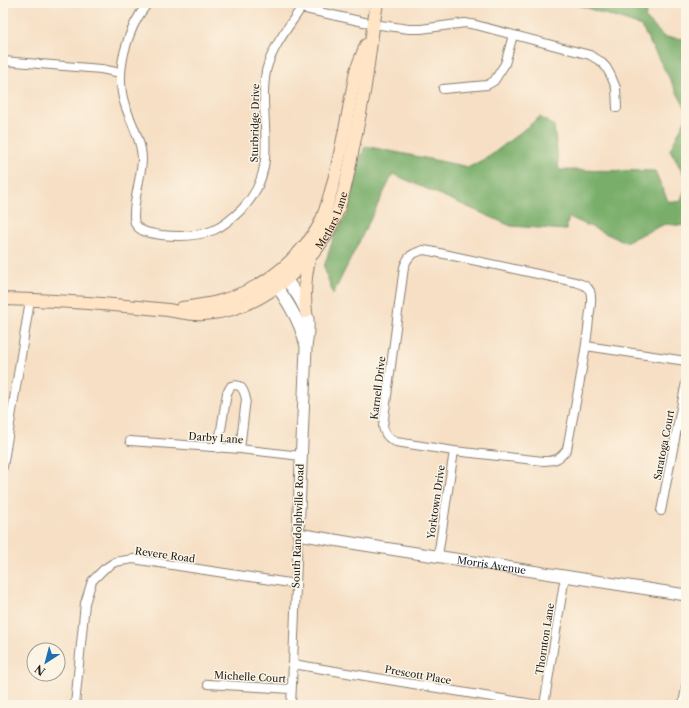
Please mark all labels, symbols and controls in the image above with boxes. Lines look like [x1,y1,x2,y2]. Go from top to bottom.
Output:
street label: Sturbridge Drive [248,83,262,162]
street label: Metlars Lane [312,190,350,252]
street label: Karnell Drive [368,355,388,420]
street label: Saratoga Court [651,408,677,481]
street label: Darby Lane [188,430,244,446]
street label: South Randolphville Road [289,464,307,588]
street label: Yorktown Drive [424,464,448,541]
street label: Revere Road [134,544,196,566]
street label: Morris Avenue [456,553,527,577]
street label: Thornton Lane [533,602,557,676]
north arrow [26,642,66,682]
text: N [32,661,48,679]
street label: Prescott Place [384,663,453,687]
street label: Michelle Court [214,669,287,685]

